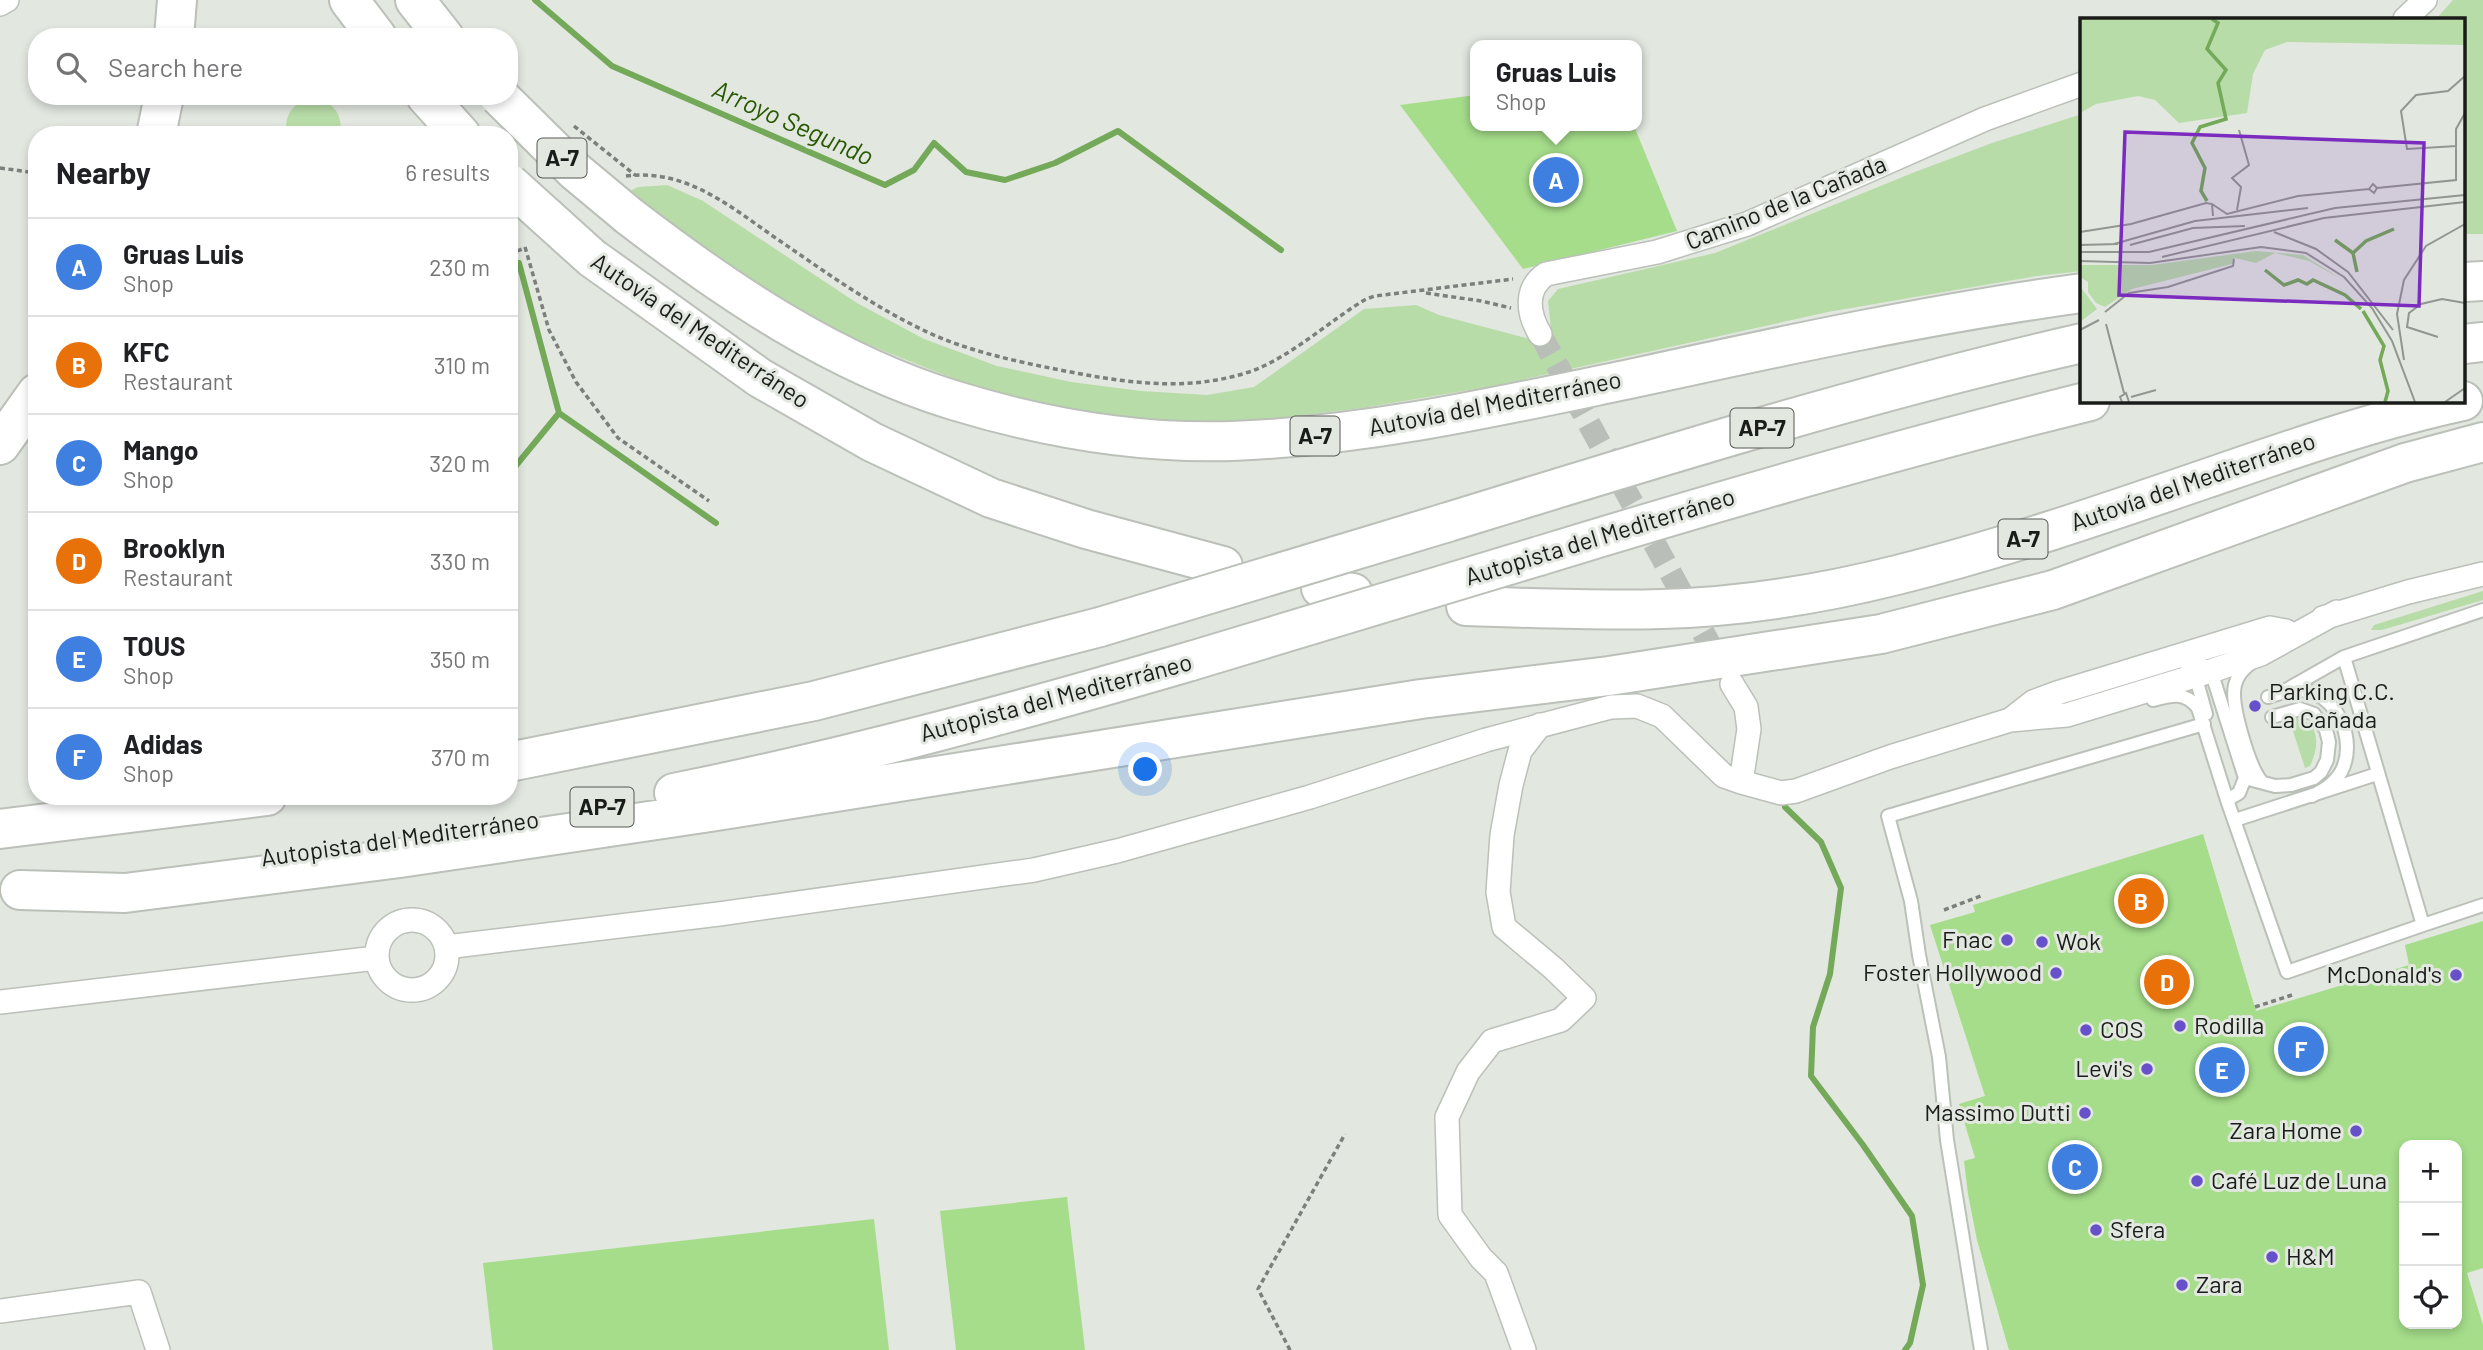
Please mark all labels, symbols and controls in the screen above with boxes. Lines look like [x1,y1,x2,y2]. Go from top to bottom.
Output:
inset map [2080,18,2466,402]
search box [28,28,518,105]
popup [1470,40,1642,131]
icon: search [52,48,90,86]
text: Search here [108,51,243,82]
text: Gruas Luis [1496,56,1616,87]
water label: Arroyo Segundo [708,72,879,171]
text: Shop [1496,87,1547,115]
road number: A-7 [538,139,586,178]
street label: Camino de la Cañada [1681,148,1890,255]
text: Nearby [56,154,151,190]
pin: A [1533,154,1579,206]
text: 6 results [405,158,490,186]
text: Gruas Luis [123,238,244,269]
street label: Autovía del Mediterráneo [586,246,815,414]
text: A [71,253,87,281]
text: 230 m [429,253,490,281]
text: Shop [123,269,174,297]
text: KFC [123,336,170,367]
text: B [72,351,86,379]
text: 310 m [434,351,490,379]
street label: Autovía del Mediterráneo [1366,364,1624,441]
text: Restaurant [123,367,233,395]
road number: AP-7 [1730,408,1794,448]
road number: A-7 [1290,416,1340,456]
street label: Autovía del Mediterráneo [2066,425,2319,536]
text: Mango [123,434,198,465]
text: C [72,449,86,477]
text: 320 m [429,449,490,477]
text: Shop [123,465,174,493]
street label: Autopista del Mediterráneo [1461,481,1738,590]
road number: A-7 [1998,520,2048,558]
text: Brooklyn [123,532,225,563]
text: D [72,547,86,575]
text: 330 m [430,547,490,575]
text: Restaurant [123,563,233,591]
text: TOUS [123,630,185,661]
text: E [72,645,86,673]
text: 350 m [430,645,490,673]
street label: Autopista del Mediterráneo [916,646,1195,747]
text: Shop [123,661,174,689]
place label: Parking C.C. La Cañada [2269,676,2395,733]
marker: Parking C.C. La Cañada [2247,698,2263,714]
text: Adidas [123,728,203,759]
text: F [73,743,85,771]
text: 370 m [431,743,490,771]
your location [1128,752,1162,786]
text: Shop [123,759,174,787]
road number: AP-7 [570,788,634,827]
street label: Autopista del Mediterráneo [259,804,541,871]
pin: B [2118,875,2164,927]
place label: Fnac [1942,924,1993,953]
place label: Wok [2056,926,2101,955]
marker: Fnac [1999,932,2015,948]
marker: Wok [2034,934,2050,950]
pin: D [2144,956,2190,1008]
place label: Foster Hollywood [1863,957,2042,986]
place label: McDonald's [2327,959,2442,988]
marker: Foster Hollywood [2048,965,2064,981]
marker: McDonald's [2448,967,2464,983]
place label: Rodilla [2194,1010,2264,1039]
place label: COS [2100,1014,2144,1043]
marker: Rodilla [2172,1018,2188,1034]
marker: COS [2078,1022,2094,1038]
pin: F [2278,1023,2324,1075]
pin: E [2199,1044,2245,1096]
place label: Levi's [2075,1053,2133,1082]
marker: Levi's [2139,1061,2155,1077]
place label: Massimo Dutti [1924,1097,2071,1126]
marker: Massimo Dutti [2077,1105,2093,1121]
place label: Zara Home [2230,1115,2342,1144]
marker: Zara Home [2348,1123,2364,1139]
map controls [2399,1140,2462,1329]
button: + [2399,1140,2462,1203]
pin: C [2052,1141,2098,1193]
place label: Café Luz de Luna [2211,1165,2387,1194]
marker: Café Luz de Luna [2189,1173,2205,1189]
button: − [2399,1203,2462,1266]
place label: Sfera [2110,1214,2165,1243]
marker: Sfera [2088,1222,2104,1238]
place label: H&M [2286,1241,2335,1270]
marker: H&M [2264,1249,2280,1265]
button: locate [2399,1266,2462,1329]
place label: Zara [2196,1269,2242,1298]
marker: Zara [2174,1277,2190,1293]

